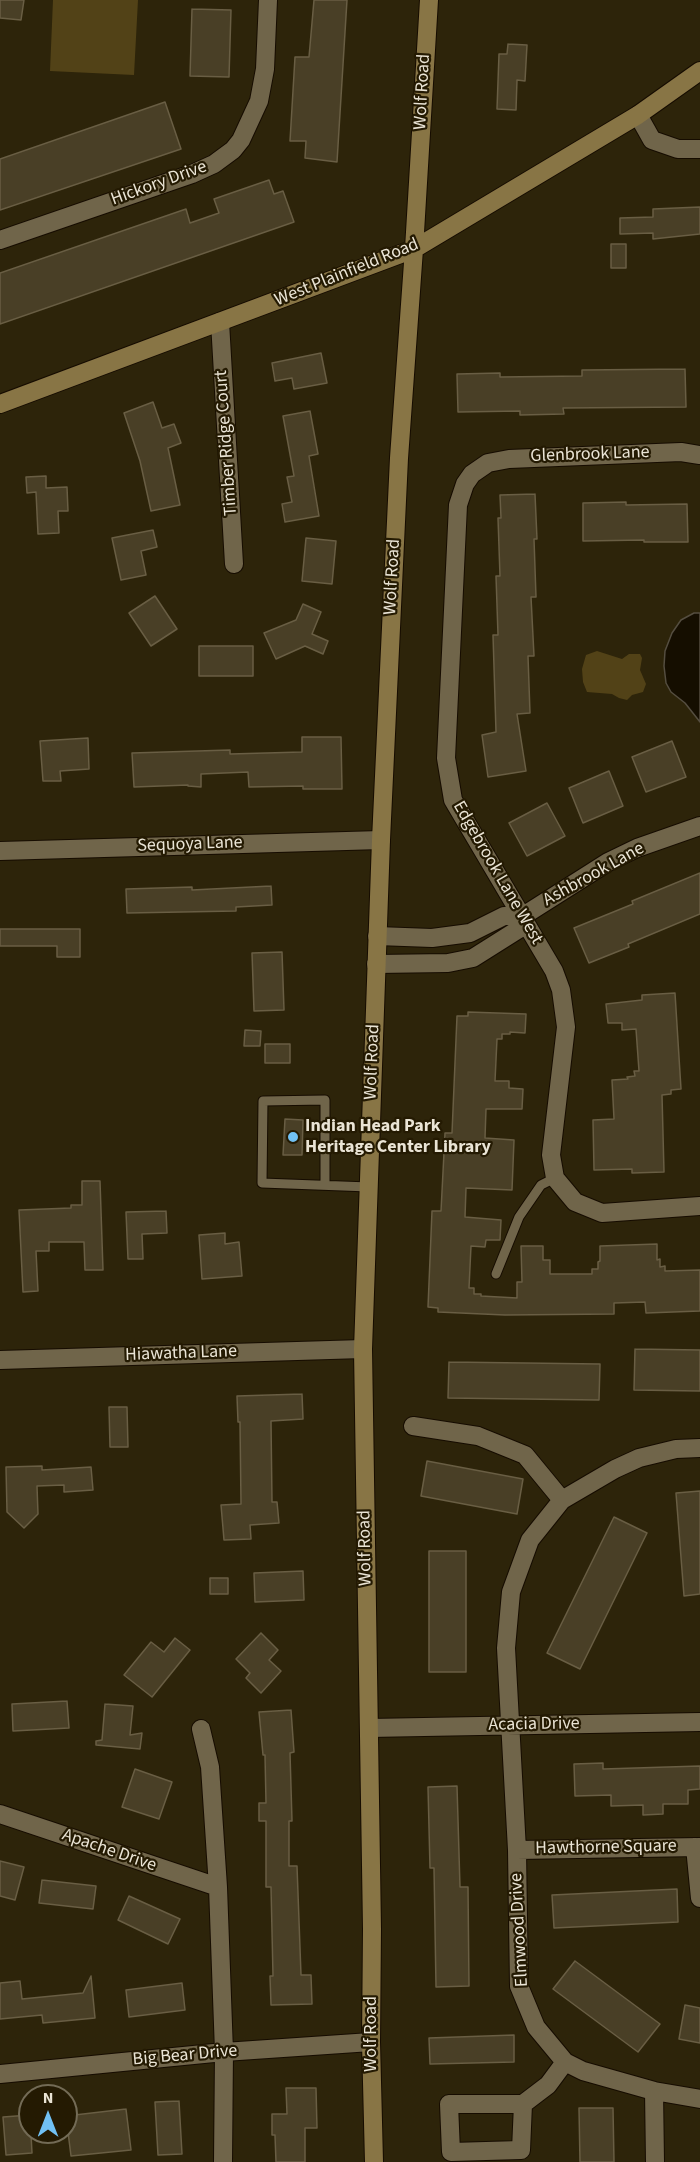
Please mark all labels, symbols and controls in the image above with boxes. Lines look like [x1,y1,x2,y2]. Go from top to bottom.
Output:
street label: Wolf Road [410,53,436,131]
street label: Hickory Drive [108,157,210,211]
street label: West Plainfield Road [272,234,422,312]
street label: Timber Ridge Court [211,369,243,517]
street label: Glenbrook Lane [530,442,650,468]
street label: Wolf Road [380,538,406,616]
street label: Edgebrook Lane West [447,798,547,948]
street label: Sequoya Lane [137,832,243,858]
street label: Ashbrook Lane [540,838,648,912]
street label: Wolf Road [361,1024,385,1100]
place label: Indian Head Park Heritage Center Library [305,1116,491,1158]
marker: Indian Head Park Heritage Center Library [286,1130,300,1144]
street label: Hiawatha Lane [125,1341,237,1367]
street label: Wolf Road [355,1510,377,1586]
street label: Acacia Drive [488,1713,580,1737]
street label: Apache Drive [59,1825,159,1877]
street label: Hawthorne Square [535,1836,677,1860]
street label: Elmwood Drive [506,1873,534,1987]
street label: Wolf Road [361,1996,383,2072]
street label: Big Bear Drive [132,2041,238,2071]
north arrow [18,2084,78,2144]
text: N [43,2087,53,2109]

